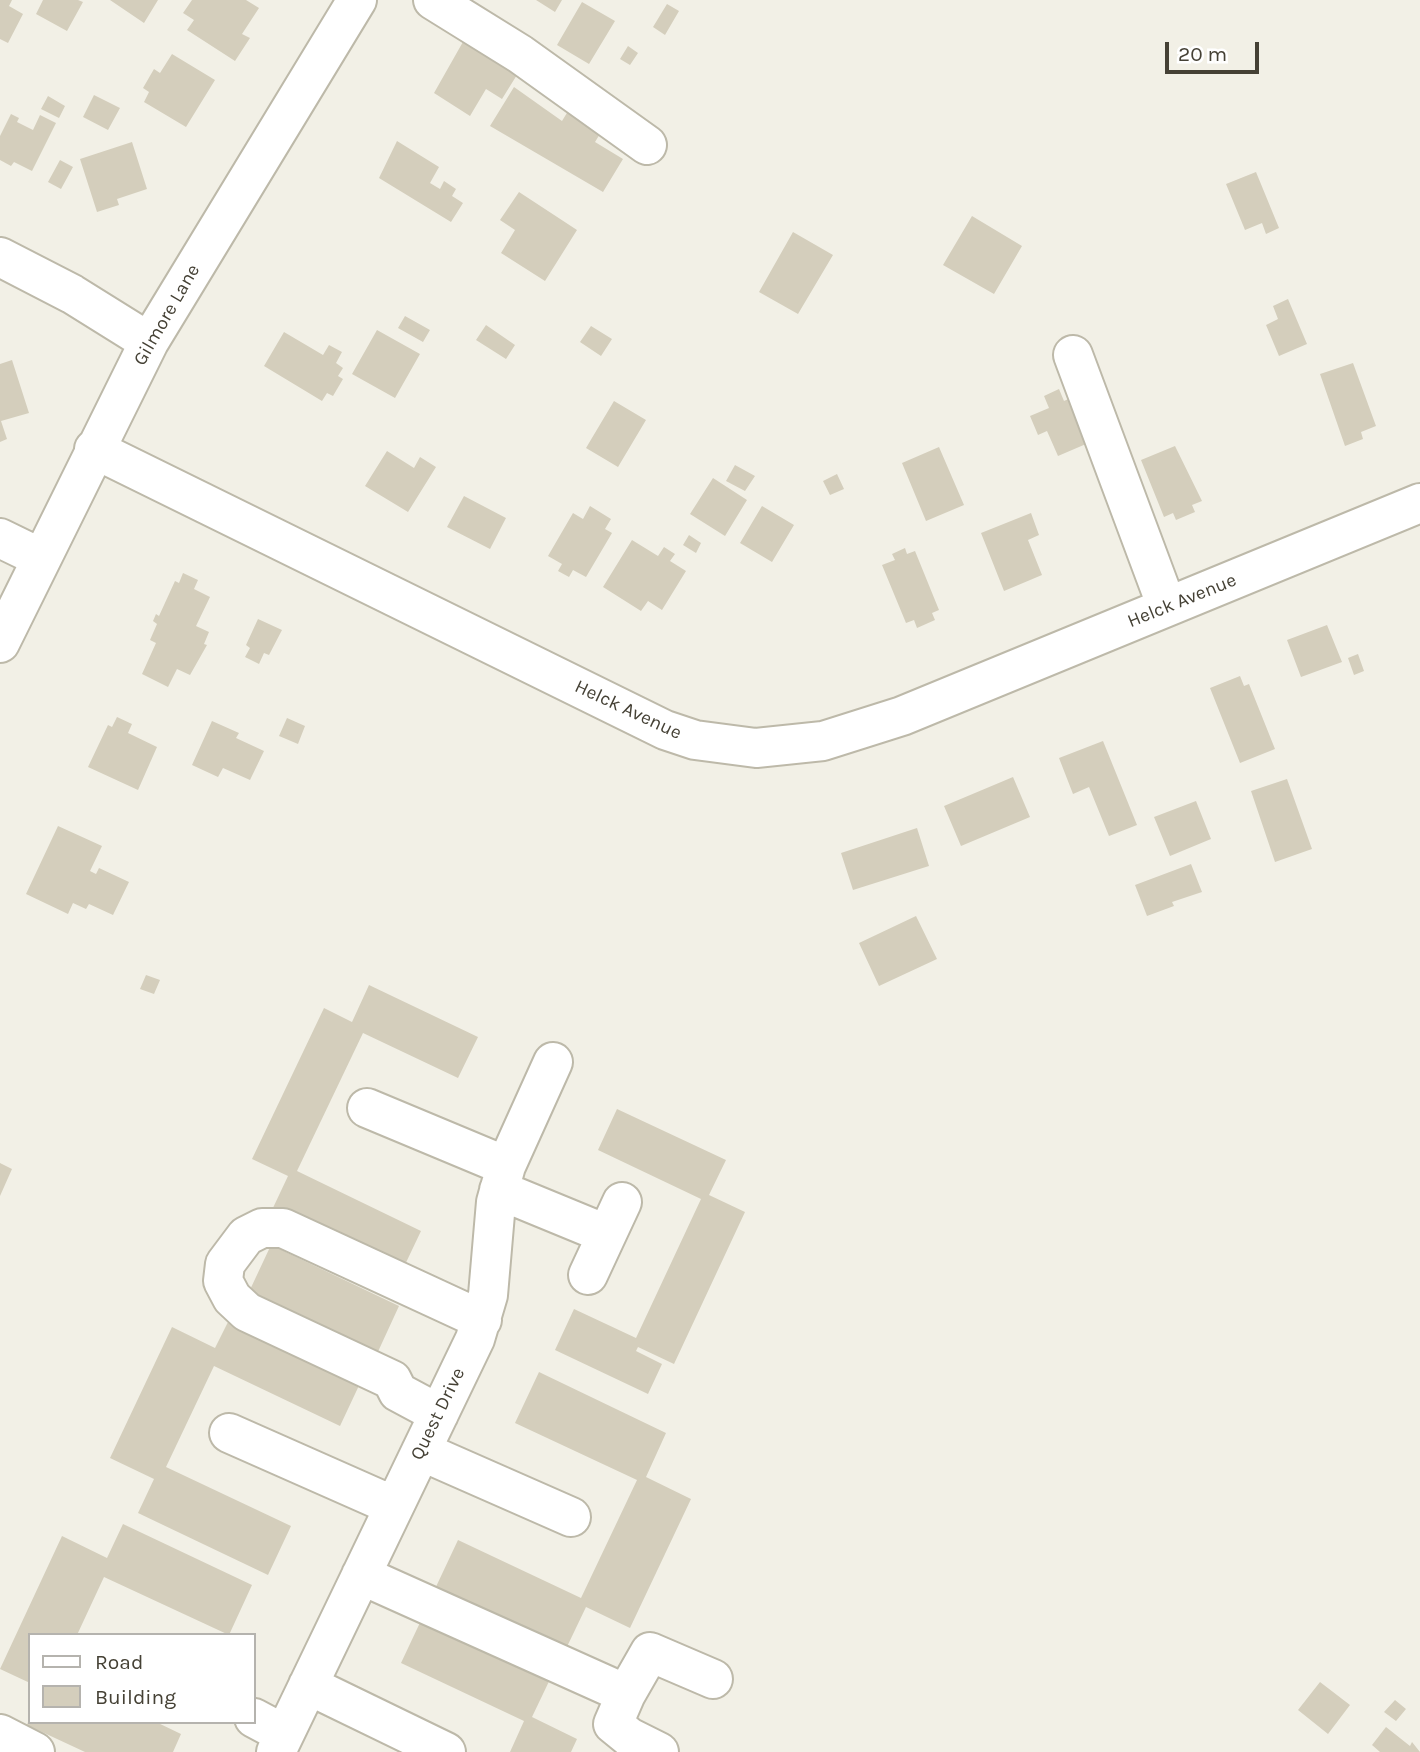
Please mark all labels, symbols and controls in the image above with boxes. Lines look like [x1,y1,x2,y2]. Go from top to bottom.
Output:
scale bar [1168,28,1262,72]
text: 20 m [1178,42,1227,66]
street label: Gilmore Lane [129,260,205,370]
street label: Helck Avenue [1124,569,1240,633]
street label: Helck Avenue [571,675,685,745]
street label: Quest Drive [406,1364,470,1464]
legend [28,1633,256,1724]
text: Road [95,1650,143,1674]
text: Building [95,1685,176,1709]

